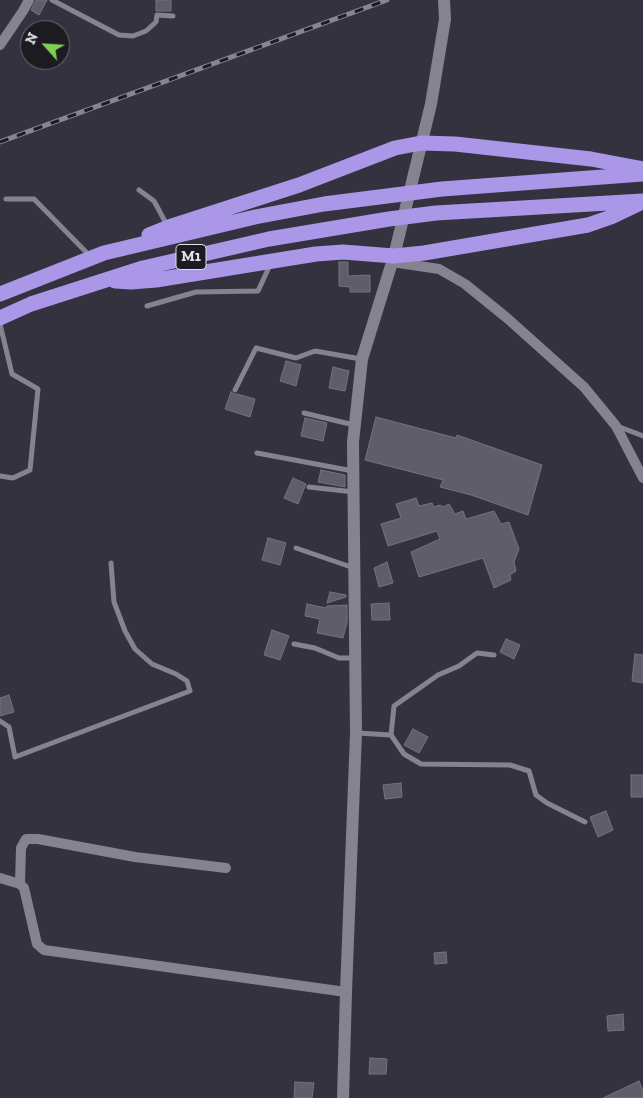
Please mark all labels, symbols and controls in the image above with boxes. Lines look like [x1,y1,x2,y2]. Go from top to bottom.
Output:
north arrow [20,20,70,70]
text: N [22,30,42,47]
road number: M1 [176,244,206,270]

